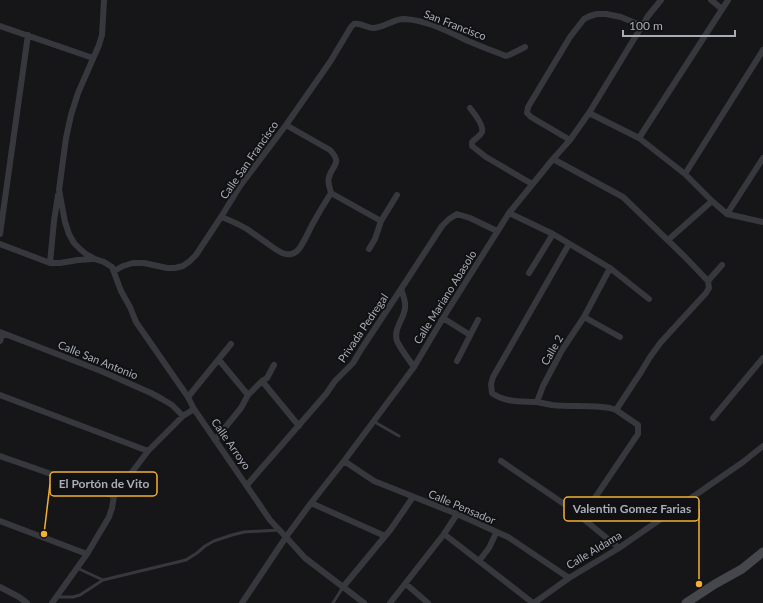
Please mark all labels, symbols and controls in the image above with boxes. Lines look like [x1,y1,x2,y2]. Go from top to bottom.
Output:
street label: San Francisco [422,7,488,42]
scale bar [623,12,735,38]
text: 100 m [629,18,663,33]
street label: Calle San Francisco [217,118,280,201]
street label: Calle Mariano Abasolo [410,248,479,346]
street label: Privada Pedregal [335,291,390,365]
street label: Calle 2 [538,332,565,367]
street label: Calle San Antonio [56,338,140,382]
street label: Calle Arroyo [209,416,254,472]
callout: El Portón de Vito [50,472,157,496]
text: El Portón de Vito [59,476,149,491]
street label: Calle Pensador [427,487,498,526]
callout: Valentin Gomez Farias [564,497,699,521]
text: Valentin Gomez Farias [572,501,691,516]
street label: Calle Aldama [564,528,624,571]

